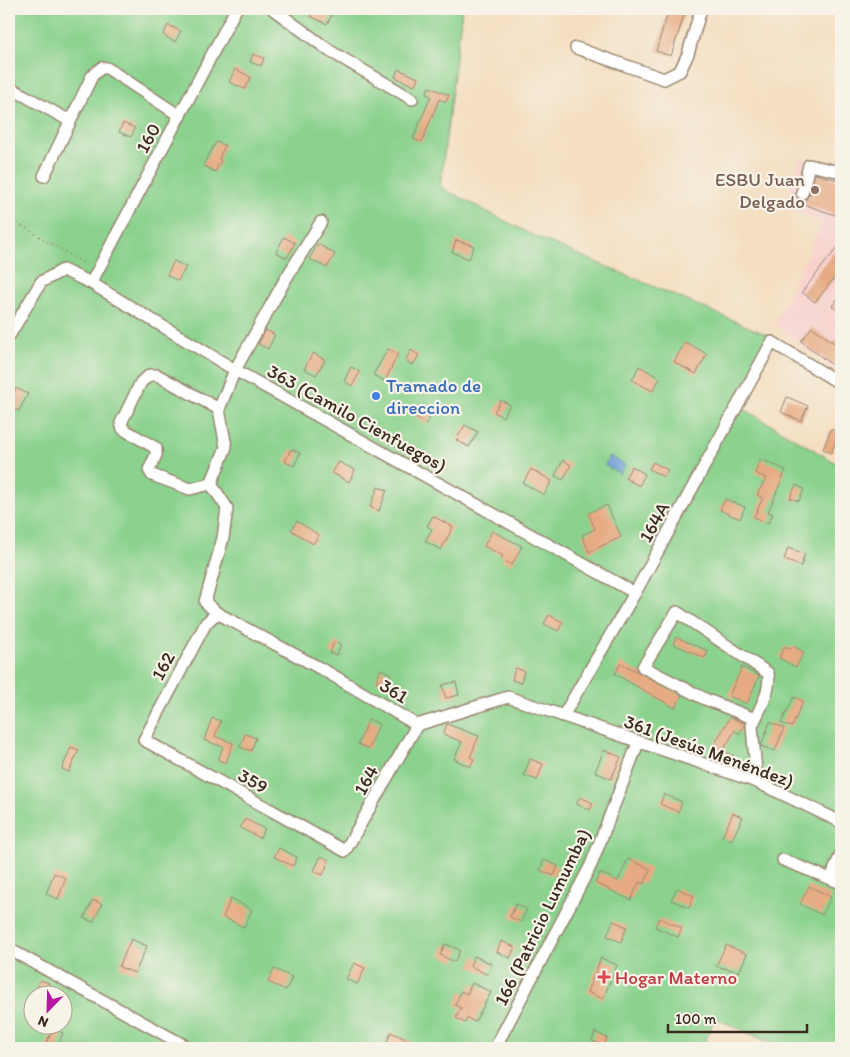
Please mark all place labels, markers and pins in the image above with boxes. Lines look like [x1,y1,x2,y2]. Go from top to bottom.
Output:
place label: ESBU Juan Delgado [715,168,805,213]
marker: ESBU Juan Delgado [809,184,821,196]
place label: Tramado de direccion [386,374,481,419]
marker: Tramado de direccion [370,390,382,402]
place label: Hogar Materno [615,966,737,989]
marker: Hogar Materno [597,970,611,984]

